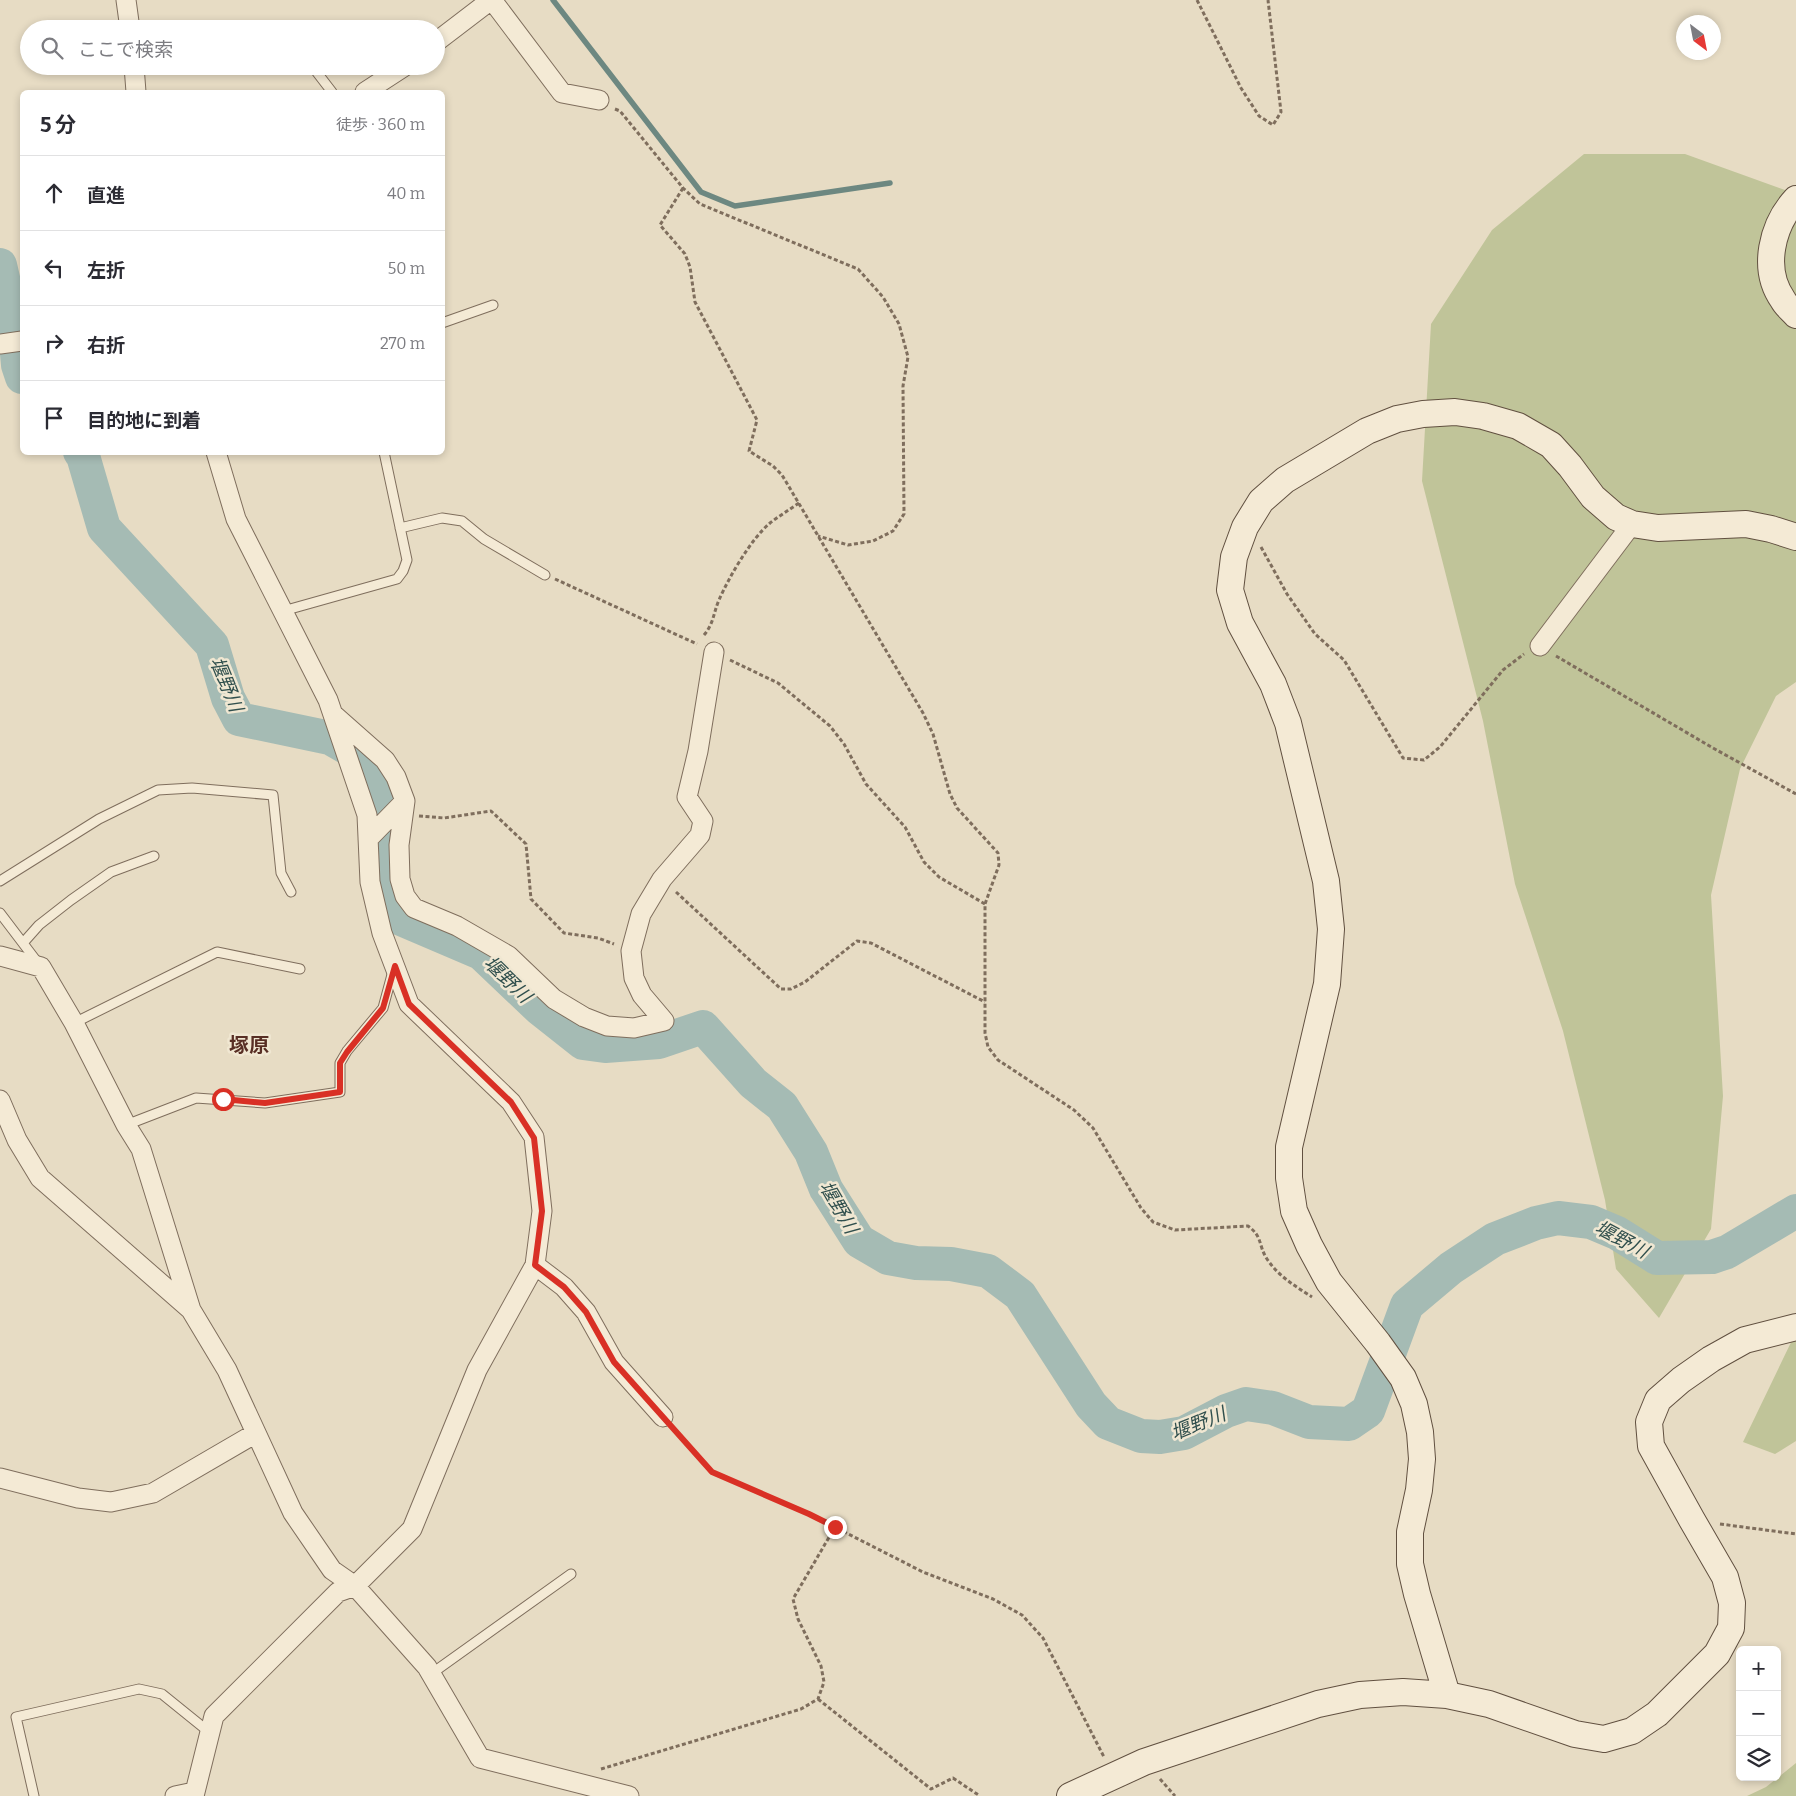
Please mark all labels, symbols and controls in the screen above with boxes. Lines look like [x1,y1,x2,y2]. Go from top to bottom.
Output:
north arrow [1676,15,1721,60]
search box [20,20,445,75]
icon: search [38,34,66,62]
text: ここで検索 [78,38,173,61]
text: 5 分 [40,112,76,138]
text: 徒歩 · 360 m [336,115,425,134]
icon: ahead [40,179,68,207]
text: 直進 [87,184,125,207]
text: 40 m [387,184,425,203]
icon: left [40,254,68,282]
text: 左折 [87,259,125,282]
text: 50 m [388,259,425,278]
icon: right [40,329,68,357]
text: 右折 [87,334,125,357]
text: 270 m [380,334,425,353]
icon: arrive [40,404,68,432]
text: 目的地に到着 [87,409,201,432]
water label: 堰野川 [205,653,249,717]
water label: 堰野川 [479,951,538,1009]
district label: 塚原 [229,1033,269,1057]
route start [212,1088,235,1111]
water label: 堰野川 [814,1177,864,1239]
water label: 堰野川 [1591,1216,1654,1264]
water label: 堰野川 [1167,1401,1231,1445]
route end [824,1516,847,1539]
map controls [1736,1646,1781,1781]
button: + [1736,1646,1781,1691]
button: − [1736,1691,1781,1736]
button: layers [1736,1736,1781,1781]

